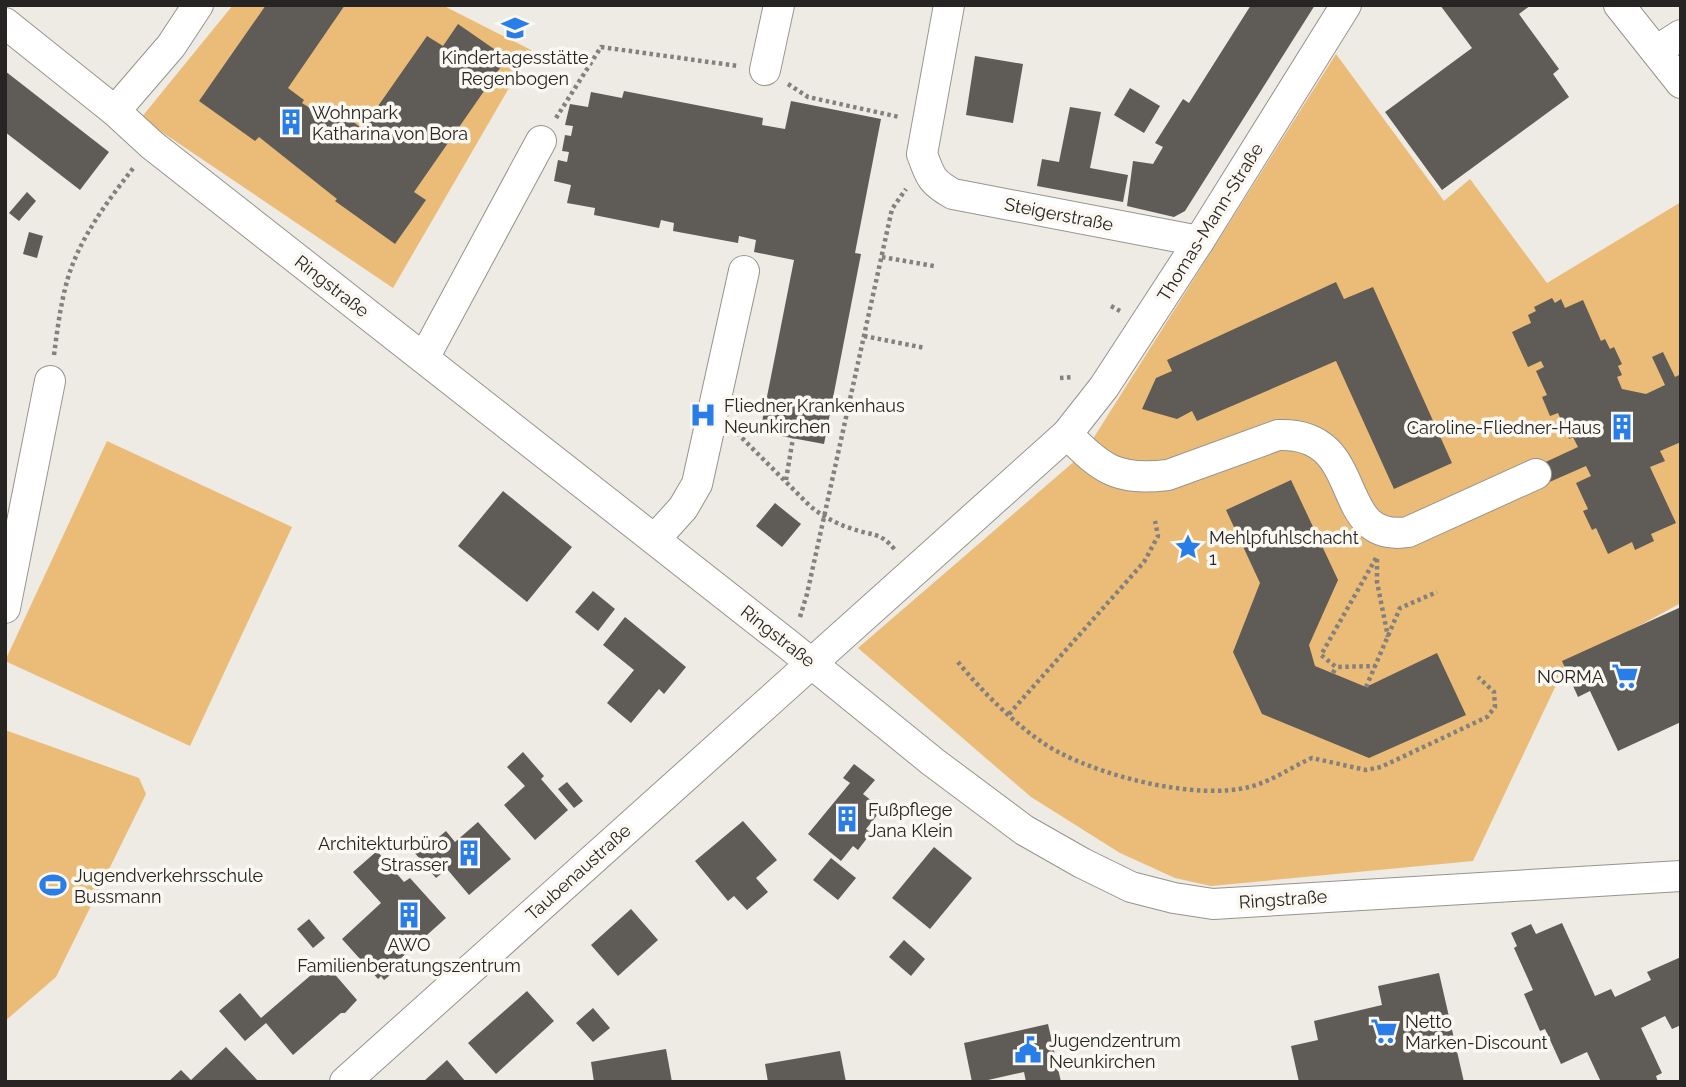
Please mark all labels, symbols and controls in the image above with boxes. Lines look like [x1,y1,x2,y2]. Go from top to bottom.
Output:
school or university icon: Kindertagesstätte Regenbogen [500,13,530,43]
place label: Kindertagesstätte Regenbogen [441,47,589,89]
place label: Wohnpark Katharina von Bora [312,102,468,144]
building icon: Wohnpark Katharina von Bora [276,107,306,137]
street label: Thomas-Mann-Straße [1153,139,1267,305]
street label: Steigerstraße [1003,193,1116,235]
street label: Ringstraße [291,250,374,322]
place label: Fliedner Krankenhaus Neunkirchen [724,395,905,437]
hospital icon: Fliedner Krankenhaus Neunkirchen [688,400,718,430]
building icon: Caroline-Fliedner-Haus [1607,412,1637,442]
place label: Caroline-Fliedner-Haus [1407,417,1601,438]
place label: Mehlpfuhlschacht 1 [1209,527,1359,569]
place icon: Mehlpfuhlschacht 1 [1173,532,1203,562]
street label: Ringstraße [737,600,820,672]
supermarket icon: NORMA [1610,661,1640,691]
place label: NORMA [1537,666,1604,687]
place label: Fußpflege Jana Klein [868,799,953,841]
building icon: Fußpflege Jana Klein [832,804,862,834]
street label: Taubenaustraße [521,819,635,924]
place label: Architekturbüro Strasser [318,833,449,875]
building icon: Architekturbüro Strasser [454,838,484,868]
place label: Jugendverkehrsschule Bussmann [74,865,264,907]
sports icon: Jugendverkehrsschule Bussmann [38,870,68,900]
street label: Ringstraße [1238,885,1328,913]
building icon: AWO Familienberatungszentrum [394,900,424,930]
place label: AWO Familienberatungszentrum [297,934,521,976]
place label: Netto Marken-Discount [1405,1011,1548,1053]
supermarket icon: Netto Marken-Discount [1369,1016,1399,1046]
place label: Jugendzentrum Neunkirchen [1049,1030,1181,1072]
public building icon: Jugendzentrum Neunkirchen [1013,1035,1043,1065]

